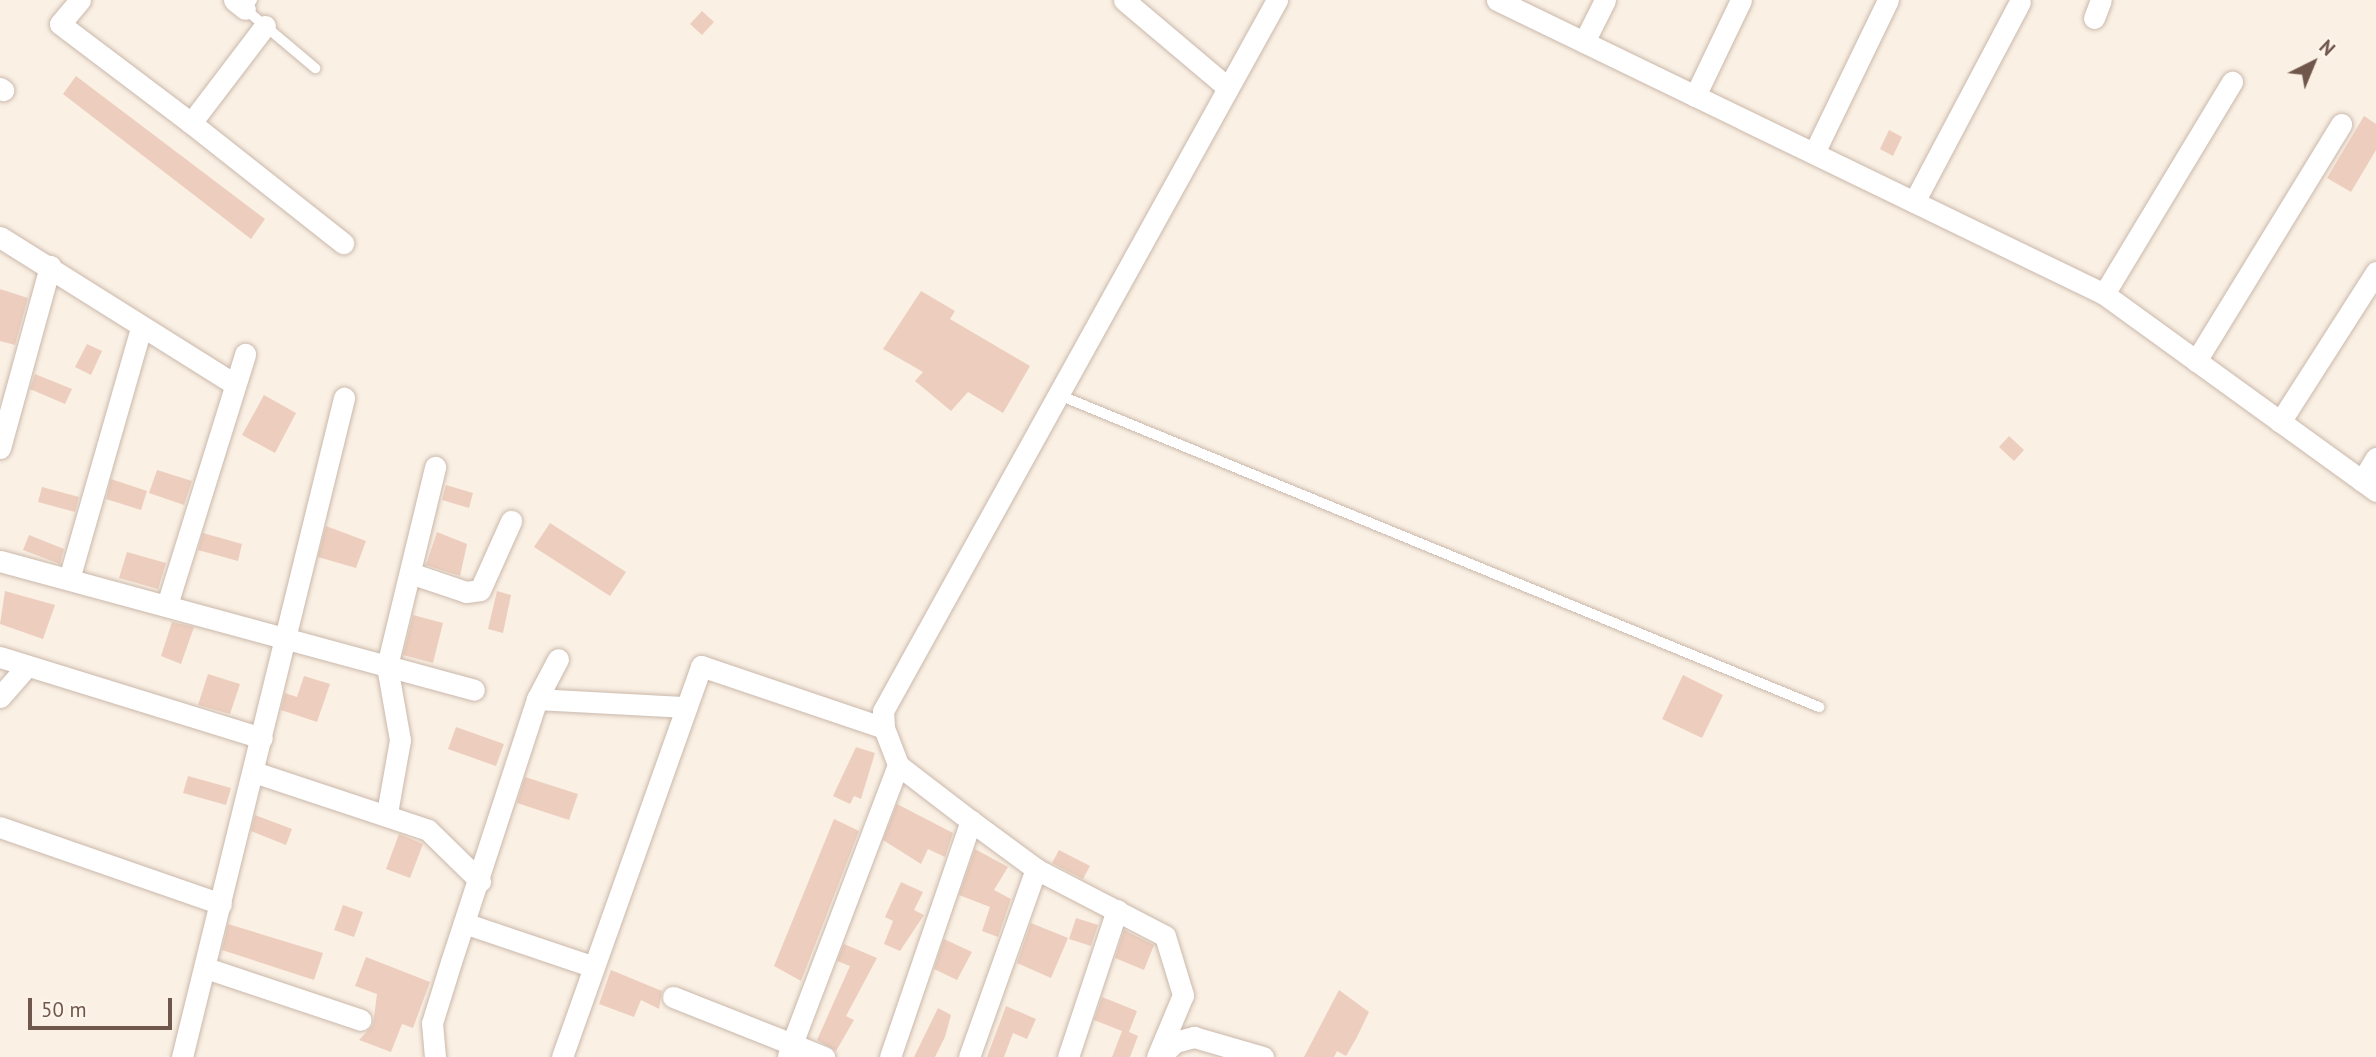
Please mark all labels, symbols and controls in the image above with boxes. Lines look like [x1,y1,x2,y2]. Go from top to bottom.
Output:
north arrow [2278,28,2348,98]
text: N [2315,35,2340,61]
scale bar [32,984,175,1028]
text: 50 m [41,996,87,1023]

